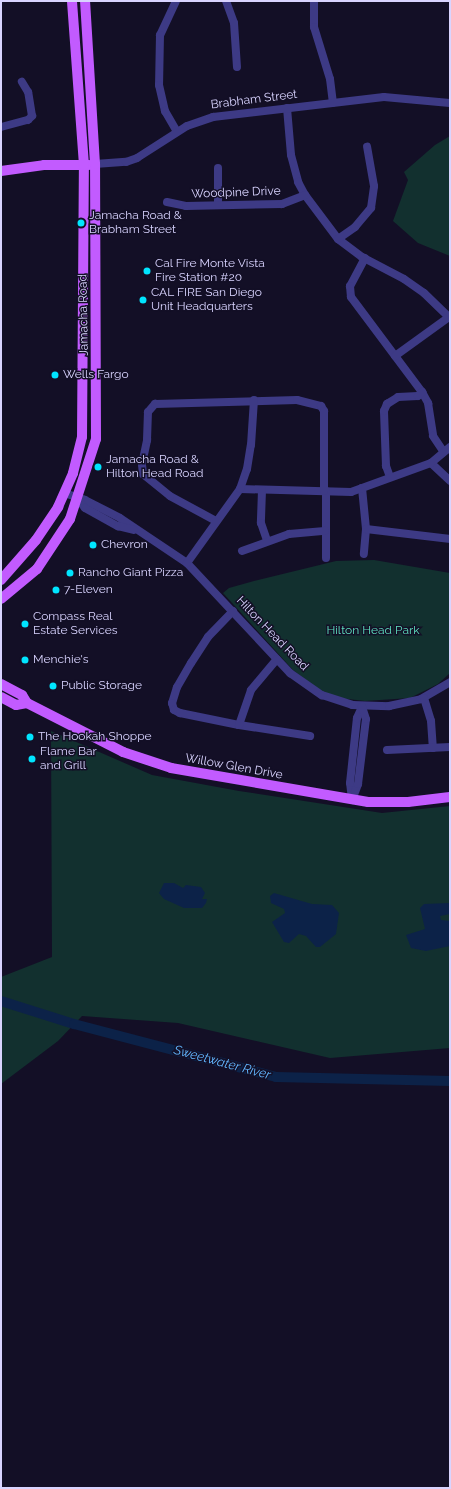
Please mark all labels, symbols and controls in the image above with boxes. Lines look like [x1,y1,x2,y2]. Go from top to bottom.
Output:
street label: Brabham Street [210,88,298,112]
street label: Woodpine Drive [191,184,281,202]
place label: Jamacha Road & Brabham Street [89,209,182,237]
marker: Jamacha Road & Brabham Street [76,218,86,228]
place label: Cal Fire Monte Vista Fire Station #20 [155,257,266,285]
marker: Cal Fire Monte Vista Fire Station #20 [142,266,152,276]
street label: Jamacha Road [76,274,92,356]
place label: CAL FIRE San Diego Unit Headquarters [151,286,262,314]
marker: CAL FIRE San Diego Unit Headquarters [138,295,148,305]
place label: Wells Fargo [63,368,129,382]
marker: Wells Fargo [50,370,60,380]
place label: Jamacha Road & Hilton Head Road [106,453,203,481]
marker: Jamacha Road & Hilton Head Road [93,462,103,472]
place label: Chevron [101,538,148,552]
marker: Chevron [88,540,98,550]
place label: Rancho Giant Pizza [78,566,183,580]
marker: Rancho Giant Pizza [65,568,75,578]
place label: 7-Eleven [64,583,113,597]
marker: 7-Eleven [51,585,61,595]
street label: Hilton Head Road [233,594,311,674]
place label: Compass Real Estate Services [33,610,118,638]
marker: Compass Real Estate Services [20,619,30,629]
park label: Hilton Head Park [326,624,420,638]
place label: Menchie's [33,653,89,667]
marker: Menchie's [20,655,30,665]
place label: Public Storage [61,679,142,693]
marker: Public Storage [48,681,58,691]
place label: The Hookah Shoppe [38,730,152,744]
marker: The Hookah Shoppe [25,732,35,742]
place label: Flame Bar and Grill [40,745,97,773]
street label: Willow Glen Drive [184,751,284,783]
marker: Flame Bar and Grill [27,754,37,764]
water label: Sweetwater River [172,1043,272,1083]

